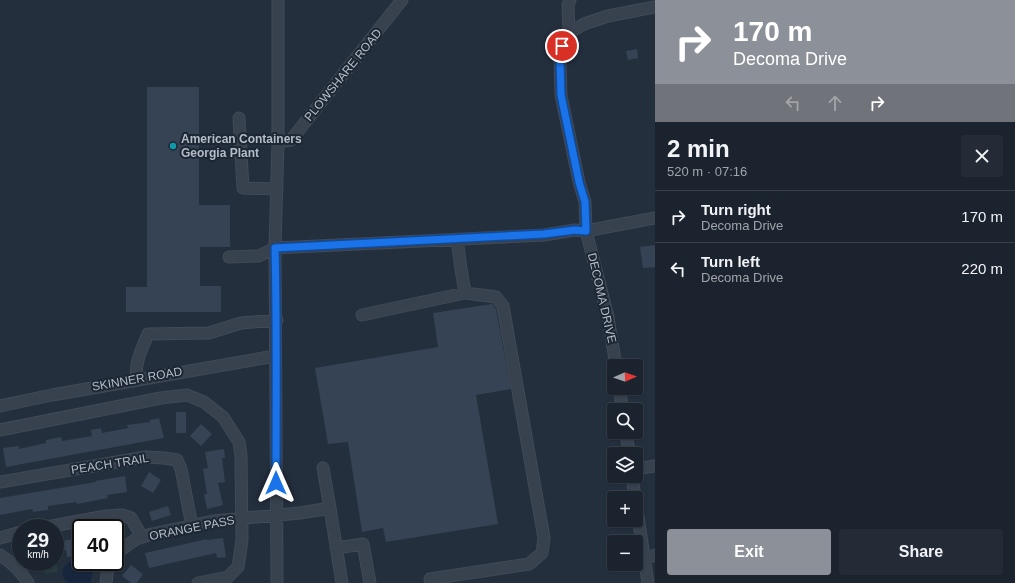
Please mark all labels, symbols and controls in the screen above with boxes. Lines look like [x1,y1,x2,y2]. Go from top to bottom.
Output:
icon: right [667,16,719,68]
text: 170 m [733,16,812,47]
street label: PLOWSHARE ROAD [301,26,385,124]
pin [545,29,579,63]
icon: arrive [551,35,573,57]
text: Decoma Drive [733,49,847,69]
icon: left [782,92,804,114]
icon: ahead [824,92,846,114]
icon: right [866,92,888,114]
place label: American Containers Georgia Plant [181,132,302,160]
text: 2 min [667,135,730,162]
button: close [961,135,1003,177]
marker: American Containers Georgia Plant [168,141,178,151]
text: 520 m · 07:16 [667,164,747,179]
text: Turn right [701,201,771,218]
icon: right [667,206,689,228]
text: 170 m [961,208,1003,225]
text: Decoma Drive [701,218,783,233]
street label: DECOMA DRIVE [585,252,619,344]
text: Turn left [701,253,760,270]
icon: left [667,258,689,280]
text: 220 m [961,260,1003,277]
text: Decoma Drive [701,270,783,285]
north arrow [607,359,643,395]
map controls [607,359,643,571]
street label: SKINNER ROAD [91,364,184,394]
button: search [607,403,643,439]
button: layers [607,447,643,483]
street label: PEACH TRAIL [70,451,150,477]
position arrow [255,462,297,504]
button: + [607,491,643,527]
street label: ORANGE PASS [148,513,236,543]
speed limit sign: 40 [72,519,124,571]
text: 29 [27,529,49,551]
button: Exit [667,529,831,575]
button: Share [839,529,1003,575]
button: − [607,535,643,571]
text: km/h [27,549,49,560]

